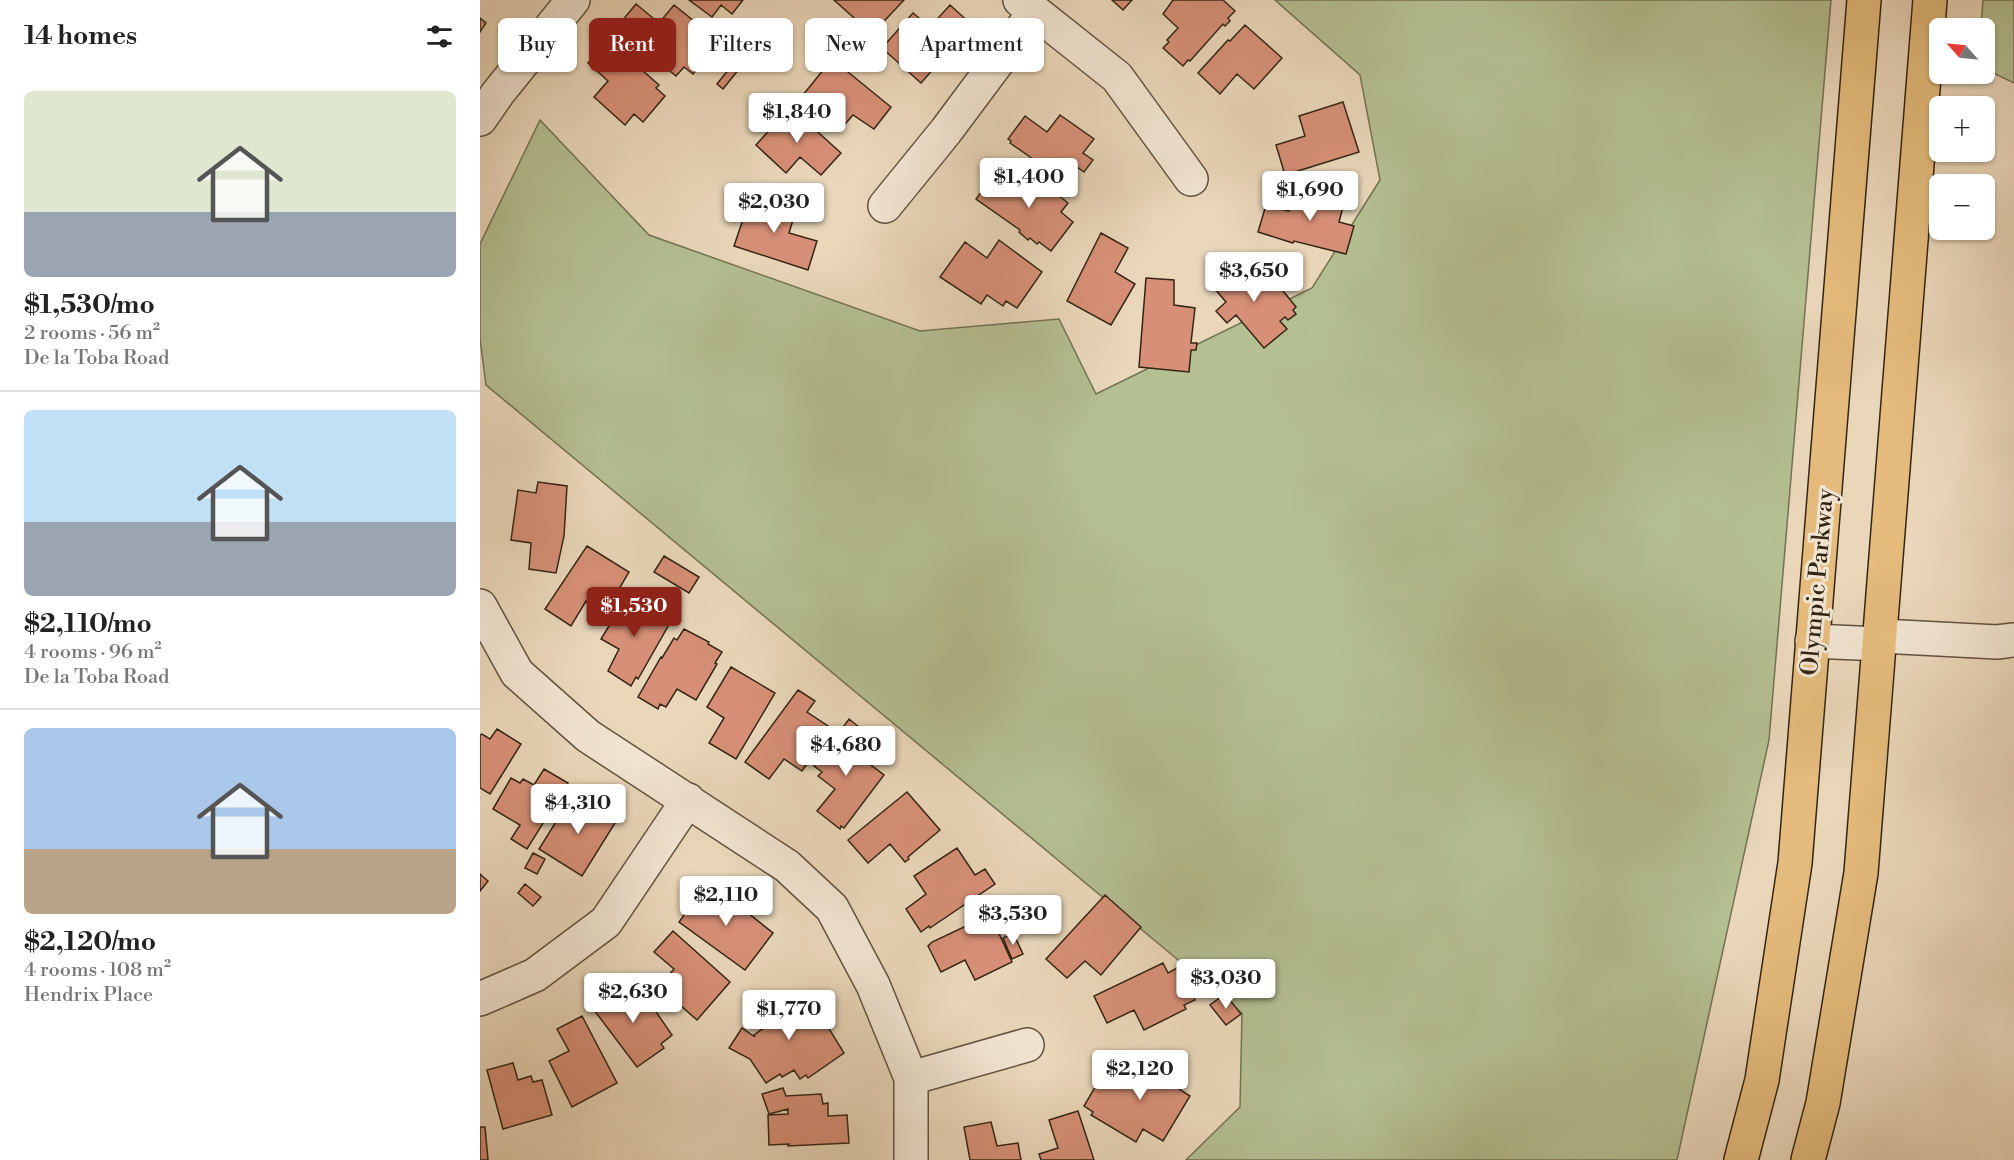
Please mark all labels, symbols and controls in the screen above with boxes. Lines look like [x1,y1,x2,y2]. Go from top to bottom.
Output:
chip: Buy [498,18,577,72]
chip: Rent [589,18,676,72]
chip: Filters [688,18,793,72]
chip: New [805,18,887,72]
chip: Apartment [899,18,1044,72]
north arrow [1929,18,1995,84]
map controls [1929,18,1995,240]
text: 14 homes [24,20,137,52]
icon: filters [423,20,456,53]
pin: $1,840 [748,93,846,144]
button: + [1929,96,1995,162]
text: $1,840 [763,100,831,125]
icon: home [186,130,294,238]
pin: $1,400 [980,158,1078,209]
text: $1,400 [994,165,1064,190]
pin: $1,690 [1261,171,1359,222]
button: − [1929,174,1995,240]
text: $1,690 [1276,178,1344,203]
pin: $2,030 [725,183,823,234]
text: $2,030 [738,190,810,215]
pin: $3,650 [1205,252,1303,303]
text: $3,650 [1219,259,1289,284]
text: $1,530/mo [24,289,155,321]
text: 2 rooms · 56 m² [24,321,160,346]
text: De la Toba Road [24,346,169,371]
icon: home [186,449,294,557]
street label: Olympic Parkway [1795,487,1841,677]
pin: $1,530 [585,587,683,638]
text: $1,530 [601,594,667,619]
text: $2,110/mo [24,608,152,640]
text: 4 rooms · 96 m² [24,640,162,665]
text: De la Toba Road [24,665,169,690]
pin: $4,680 [797,726,895,777]
text: $4,680 [810,733,882,758]
icon: home [186,767,294,875]
pin: $4,310 [529,784,627,835]
text: $4,310 [545,791,611,816]
pin: $2,110 [677,876,775,927]
text: $2,110 [694,883,758,908]
pin: $3,530 [964,895,1062,946]
text: $3,530 [978,902,1048,927]
text: $2,120/mo [24,926,156,958]
text: 4 rooms · 108 m² [24,958,171,983]
pin: $3,030 [1177,959,1275,1010]
text: $3,030 [1190,966,1262,991]
pin: $2,630 [584,973,682,1024]
text: $2,630 [598,980,668,1005]
text: Hendrix Place [24,983,153,1008]
pin: $1,770 [740,990,838,1041]
text: $1,770 [756,997,822,1022]
pin: $2,120 [1091,1050,1189,1101]
text: $2,120 [1106,1057,1174,1082]

